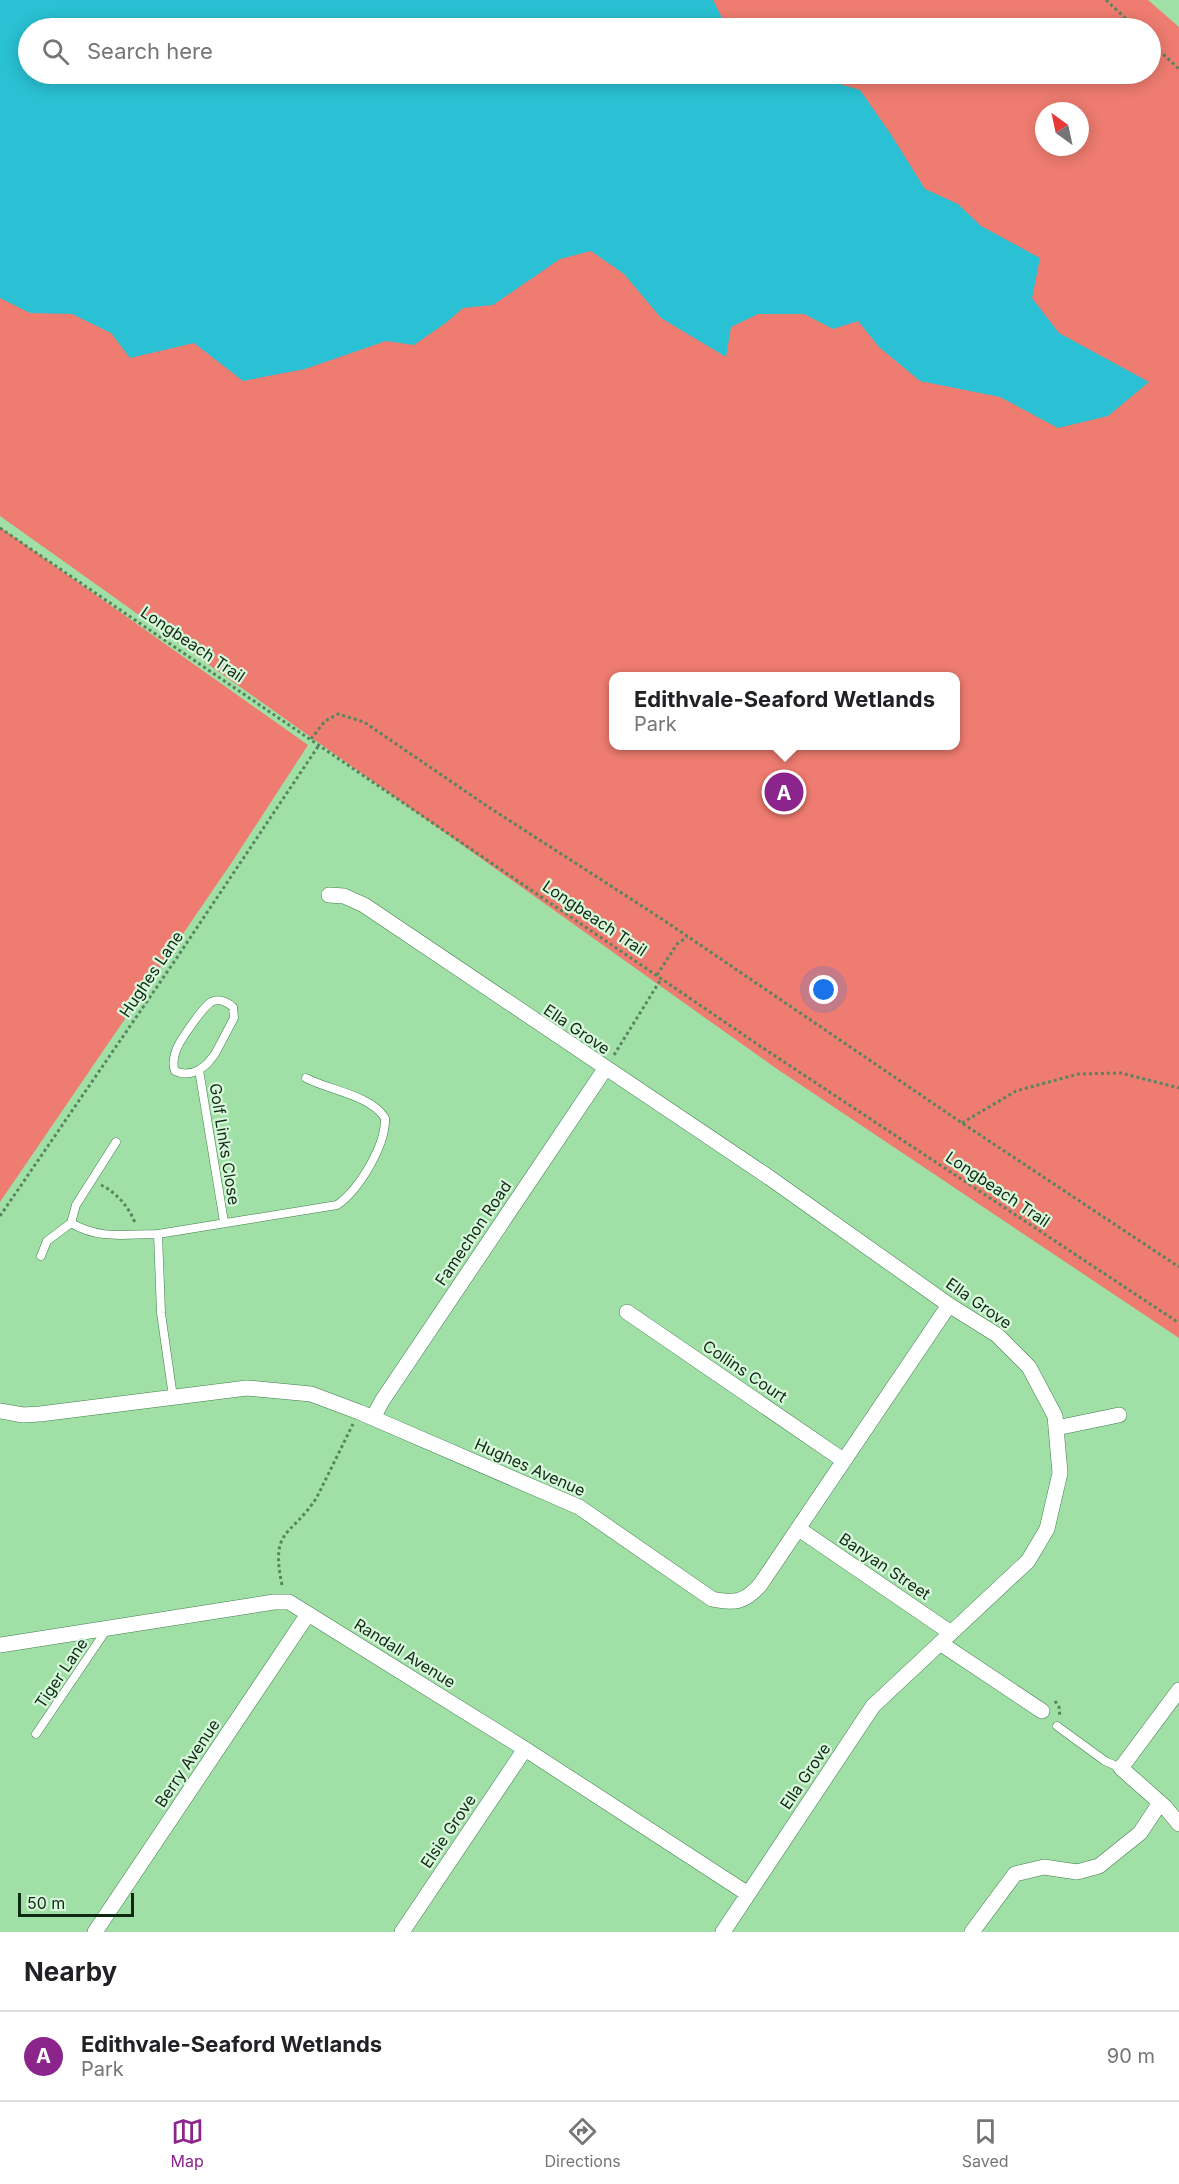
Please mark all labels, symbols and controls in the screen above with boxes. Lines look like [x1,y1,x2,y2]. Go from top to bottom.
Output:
search box [18,18,1161,84]
icon: search [39,35,72,68]
text: Search here [87,38,213,64]
north arrow [1035,102,1089,156]
street label: Longbeach Trail [137,602,249,686]
popup [609,672,960,750]
text: Edithvale-Seaford Wetlands [634,686,935,712]
text: Park [634,712,677,736]
pin: A [764,770,804,814]
street label: Longbeach Trail [539,876,651,960]
street label: Hughes Lane [115,927,187,1021]
your location [809,975,838,1004]
street label: Ella Grove [540,1000,614,1058]
street label: Golf Links Close [206,1082,244,1206]
street label: Longbeach Trail [942,1147,1054,1231]
street label: Famechon Road [431,1177,515,1289]
street label: Ella Grove [942,1273,1016,1333]
street label: Collins Court [699,1335,791,1407]
street label: Hughes Avenue [472,1434,588,1500]
street label: Banyan Street [836,1528,934,1604]
street label: Randall Avenue [351,1614,459,1692]
street label: Tiger Lane [30,1634,92,1712]
street label: Berry Avenue [150,1715,224,1811]
street label: Ella Grove [776,1739,834,1813]
street label: Elsie Grove [416,1790,480,1872]
scale bar [18,1890,134,1918]
text: 50 m [27,1893,65,1913]
text: Nearby [24,1956,117,1987]
text: Edithvale-Seaford Wetlands [81,2031,382,2057]
text: A [36,2044,51,2068]
text: 90 m [1107,2044,1155,2068]
text: Park [81,2057,124,2081]
tab: Map [170,2115,204,2171]
tab: Directions [545,2115,621,2171]
tab: Saved [962,2115,1009,2171]

